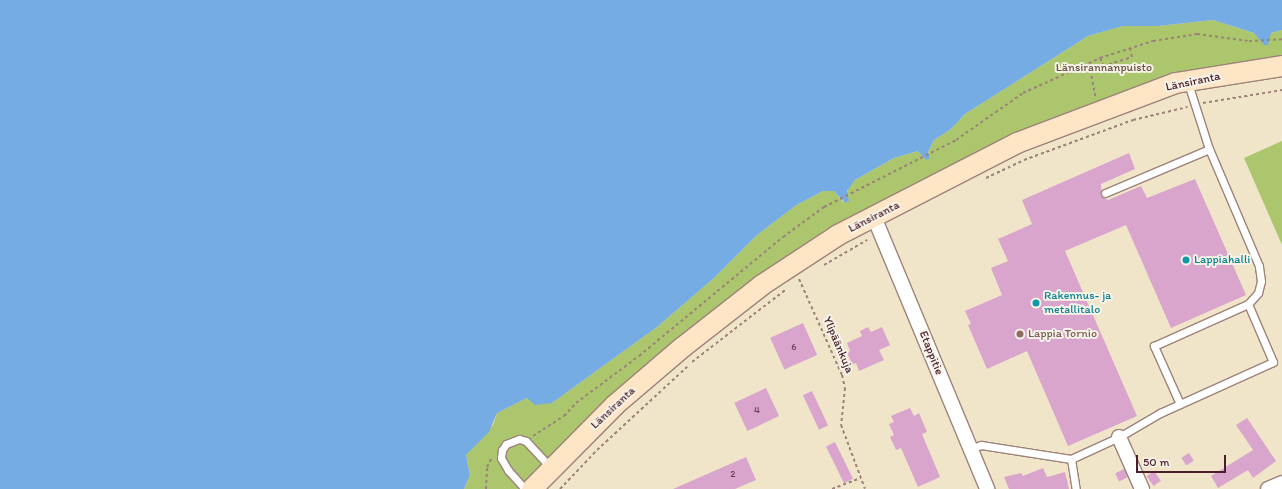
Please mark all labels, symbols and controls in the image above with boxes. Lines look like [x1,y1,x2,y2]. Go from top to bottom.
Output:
park label: Länsirannanpuisto [1056,61,1152,75]
street label: Länsiranta [1164,69,1222,95]
street label: Länsiranta [846,198,902,236]
place label: Lappiahalli [1194,253,1250,267]
marker: Lappiahalli [1181,255,1191,265]
place label: Rakennus- ja metallitalo [1044,289,1111,317]
marker: Rakennus- ja metallitalo [1031,298,1041,308]
street label: Ylipäänkuja [820,314,856,376]
place label: Lappia Tornio [1028,327,1097,341]
street label: Etappitie [916,329,946,377]
marker: Lappia Tornio [1015,329,1025,339]
house number: 6 [791,341,797,353]
street label: Länsiranta [588,384,638,432]
house number: 4 [754,404,760,416]
scale bar [1138,447,1228,473]
text: 50 m [1143,455,1169,469]
house number: 2 [730,468,736,480]

